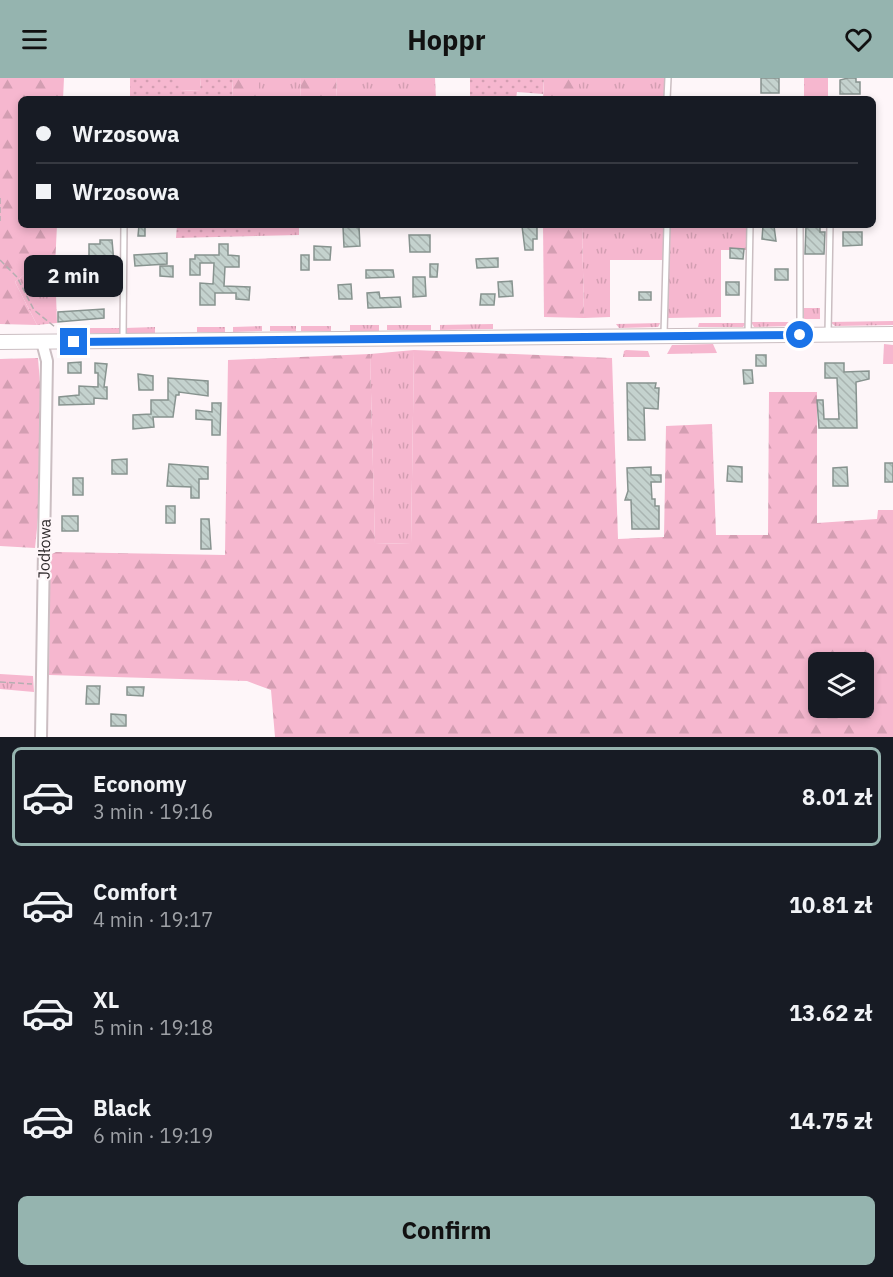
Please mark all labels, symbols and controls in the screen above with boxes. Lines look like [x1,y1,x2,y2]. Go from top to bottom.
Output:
text: Hoppr [407,22,486,57]
icon: menu [18,23,51,56]
icon: heart [842,23,875,56]
text: Wrzosowa [72,119,180,148]
text: Wrzosowa [72,177,180,206]
callout: 2 min [25,255,124,297]
text: 2 min [47,262,100,289]
route start [786,321,813,348]
route end [60,328,87,355]
street label: Jodłowa [33,518,55,579]
map controls [808,652,874,718]
button: layers [808,652,874,718]
text: Economy [93,769,187,798]
icon: car [21,770,75,824]
text: 8.01 zł [802,782,872,811]
text: 3 min · 19:16 [93,798,213,825]
text: Comfort [93,877,177,906]
icon: car [21,878,75,932]
text: 10.81 zł [789,890,872,919]
text: 4 min · 19:17 [93,906,213,933]
text: XL [93,985,119,1014]
icon: car [21,986,75,1040]
text: 13.62 zł [789,998,872,1027]
text: 5 min · 19:18 [93,1014,213,1041]
text: Black [93,1093,151,1122]
icon: car [21,1094,75,1148]
text: 14.75 zł [789,1106,872,1135]
text: 6 min · 19:19 [93,1122,213,1149]
button: Confirm [18,1196,875,1265]

